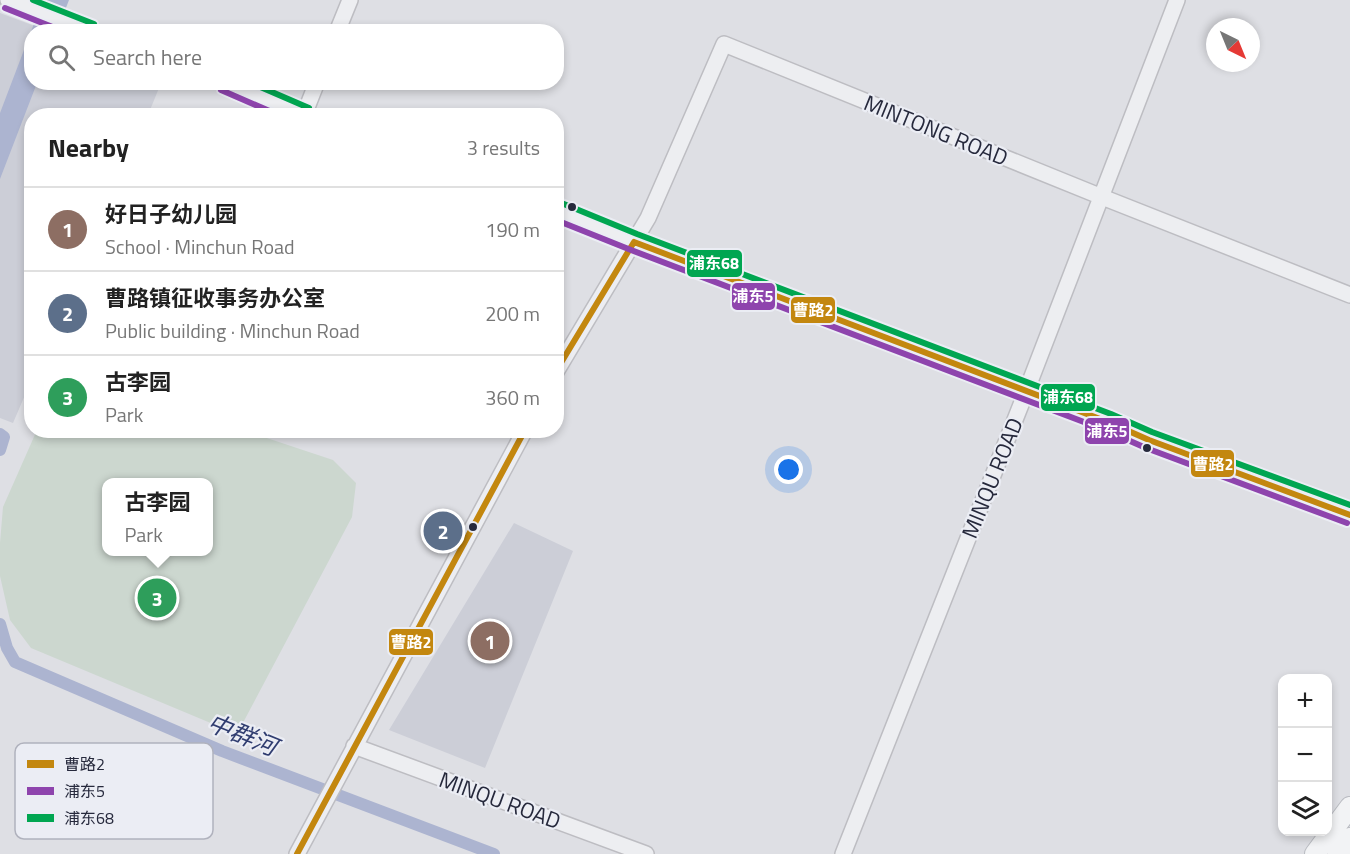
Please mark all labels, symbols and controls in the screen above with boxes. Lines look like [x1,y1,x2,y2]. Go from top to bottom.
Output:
north arrow [1206,18,1260,72]
search box [24,24,564,90]
text: Search here [93,40,202,74]
icon: search [45,41,78,74]
street label: MINTONG ROAD [859,86,1013,174]
text: Nearby [48,128,129,167]
text: 3 results [467,132,540,163]
text: 好日子幼儿园 [105,197,237,231]
unlabelled marker [566,201,578,213]
text: 1 [62,214,73,245]
text: 190 m [485,214,540,245]
text: School · Minchun Road [105,231,295,262]
line badge: 浦东68 [686,249,743,278]
text: 浦东68 [689,251,739,275]
text: 曹路镇征收事务办公室 [105,281,325,315]
line badge: 浦东5 [731,282,776,311]
text: 浦东5 [733,284,774,308]
line badge: 曹路2 [790,296,836,324]
text: 2 [62,298,73,329]
text: 200 m [485,298,540,329]
text: 曹路2 [793,298,833,322]
text: Public building · Minchun Road [105,315,360,346]
text: 古李园 [105,365,171,399]
text: 3 [62,382,73,413]
text: 360 m [485,382,540,413]
line badge: 浦东68 [1040,383,1096,412]
text: 浦东68 [1043,385,1093,409]
text: Park [105,399,143,430]
street label: MINQU ROAD [952,413,1032,543]
line badge: 浦东5 [1084,417,1130,445]
text: 浦东5 [1087,419,1128,443]
unlabelled marker [1141,442,1153,454]
line badge: 曹路2 [1190,449,1235,478]
text: 曹路2 [1193,452,1233,476]
your location [774,455,803,484]
popup [102,478,213,556]
text: 古李园 [124,485,191,519]
pin: 2 [424,508,462,554]
text: Park [124,519,163,550]
unlabelled marker [467,521,479,533]
pin: 3 [138,576,176,620]
pin: 1 [470,618,510,664]
line badge: 曹路2 [388,628,434,656]
text: 曹路2 [391,630,431,654]
map controls [1278,674,1332,836]
button: + [1278,674,1332,728]
water label: 中群河 [202,704,286,766]
button: − [1278,728,1332,782]
legend [15,743,213,839]
text: 曹路2 [64,752,105,776]
street label: MINQU ROAD [434,762,566,838]
text: 浦东5 [64,779,105,803]
button: layers [1278,782,1332,836]
text: 浦东68 [64,806,114,830]

